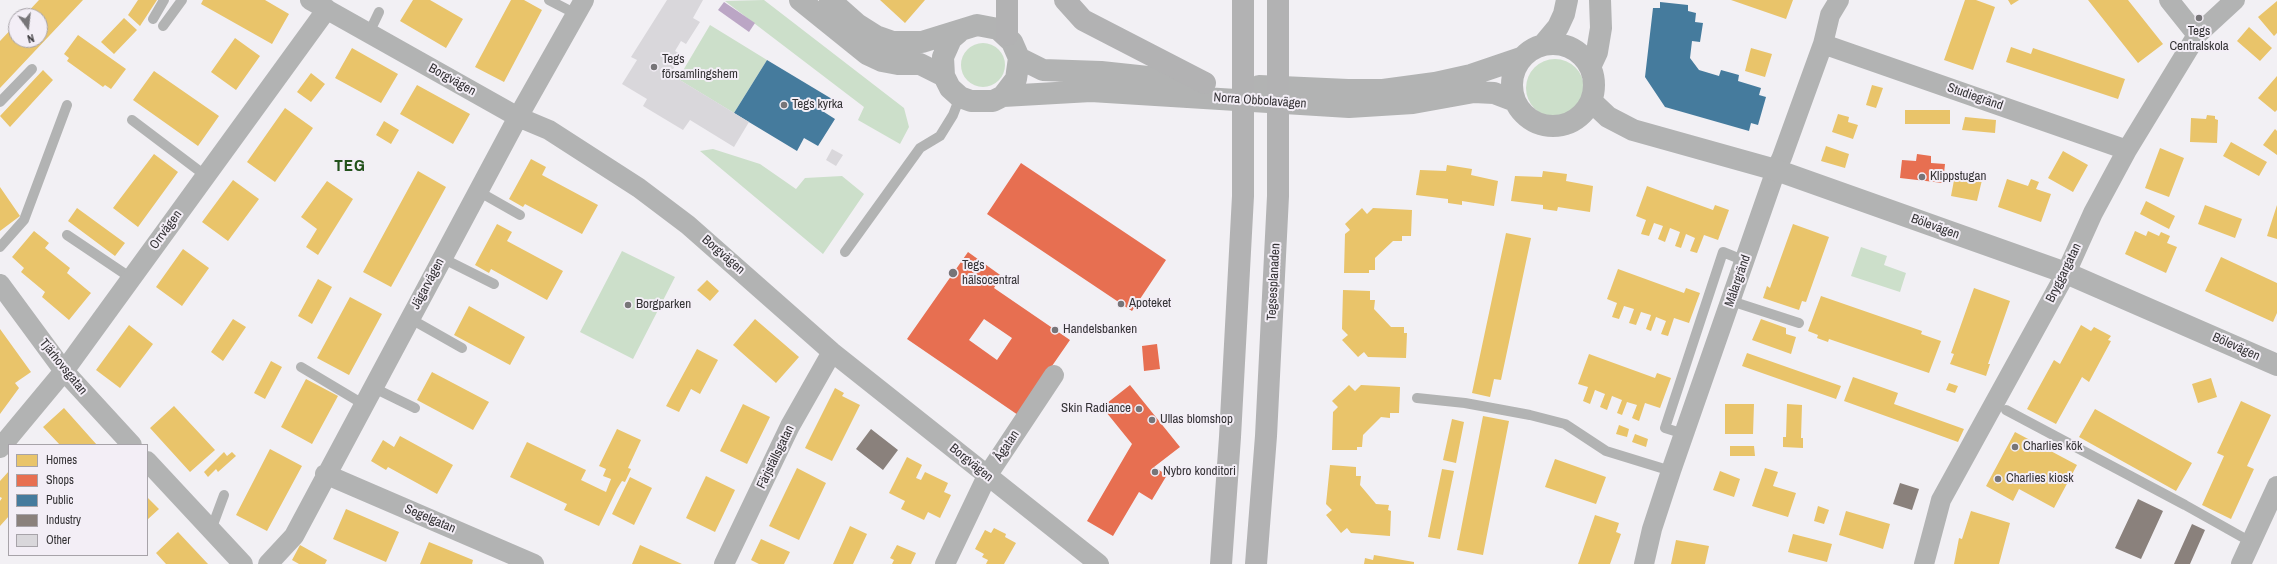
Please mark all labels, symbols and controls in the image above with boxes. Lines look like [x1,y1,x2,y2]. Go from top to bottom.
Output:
north arrow [8,8,48,48]
marker: Tegs Centralskola [2194,13,2204,23]
place label: Tegs Centralskola [2169,24,2229,55]
text: N [26,31,36,46]
place label: Tegs församlingshem [662,52,738,83]
street label: Borgvägen [426,61,478,99]
marker: Tegs församlingshem [649,62,659,72]
street label: Studiegränd [1945,80,2005,114]
street label: Norra Obbolavägen [1213,90,1307,112]
place label: Tegs kyrka [792,97,843,113]
marker: Tegs kyrka [779,100,789,110]
district label: TEG [334,156,366,176]
place label: Klippstugan [1930,169,1986,185]
marker: Klippstugan [1917,172,1927,182]
street label: Orrvägen [147,207,185,253]
street label: Bölevägen [1909,211,1961,243]
street label: Borgvägen [698,232,748,278]
street label: Bryggargatan [2043,241,2085,305]
street label: Tegsesplanaden [1264,243,1284,321]
street label: Målargränd [1722,253,1754,309]
street label: Jägarvägen [408,256,448,312]
place label: Tegs hälsocentral [962,258,1019,289]
marker: Tegs hälsocentral [947,267,959,279]
place label: Apoteket [1129,296,1171,312]
place label: Borgparken [636,297,691,313]
marker: Apoteket [1116,299,1126,309]
marker: Borgparken [623,300,633,310]
place label: Handelsbanken [1063,322,1137,338]
marker: Handelsbanken [1050,325,1060,335]
street label: Bölevägen [2210,330,2262,364]
street label: Tjärhovsgatan [36,336,90,398]
place label: Skin Radiance [1061,401,1131,417]
marker: Skin Radiance [1134,404,1144,414]
place label: Ullas blomshop [1160,412,1233,428]
marker: Ullas blomshop [1147,415,1157,425]
street label: Färjställsgatan [754,423,798,491]
street label: Ågatan [991,428,1023,464]
place label: Charlies kök [2023,439,2082,455]
street label: Borgvägen [946,441,996,485]
marker: Charlies kök [2010,442,2020,452]
legend [8,444,148,556]
text: Homes [46,452,77,468]
place label: Nybro konditori [1163,464,1236,480]
marker: Nybro konditori [1150,467,1160,477]
place label: Charlies kiosk [2006,471,2074,487]
text: Shops [46,472,74,488]
marker: Charlies kiosk [1993,474,2003,484]
text: Public [46,492,73,508]
street label: Segelgatan [402,501,458,537]
text: Industry [46,512,81,528]
text: Other [46,532,71,548]

